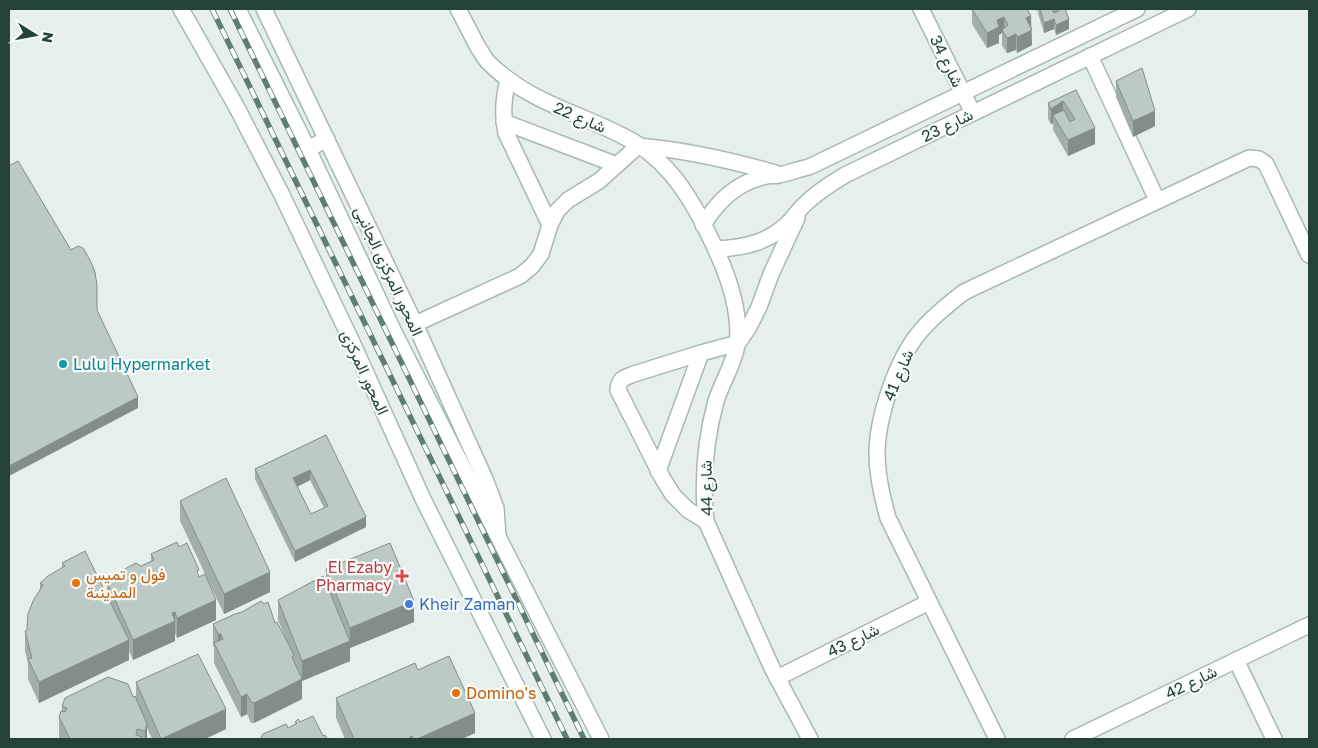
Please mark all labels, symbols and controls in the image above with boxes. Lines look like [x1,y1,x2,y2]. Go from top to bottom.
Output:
north arrow [10,10,60,60]
text: N [39,31,58,44]
street label: شارع 34 [924,32,968,91]
street label: شارع 22 [550,97,609,139]
street label: شارع 23 [918,104,977,148]
street label: المحور المركزى الجانبى [349,203,428,340]
street label: المحور المركزى [336,326,393,418]
street label: شارع 41 [878,346,920,404]
place label: Lulu Hypermarket [73,354,211,374]
marker: Lulu Hypermarket [57,358,69,370]
street label: شارع 44 [696,460,718,516]
place label: El Ezaby Pharmacy [316,557,392,595]
place label: فول و تميس المدينىة [86,564,165,602]
marker: El Ezaby Pharmacy [396,570,408,582]
marker: فول و تميس المدينىة [70,577,82,589]
place label: Kheir Zaman [419,594,515,614]
marker: Kheir Zaman [403,598,415,610]
street label: شارع 43 [824,619,883,663]
street label: شارع 42 [1162,661,1221,705]
place label: Domino's [466,683,537,703]
marker: Domino's [450,687,462,699]

